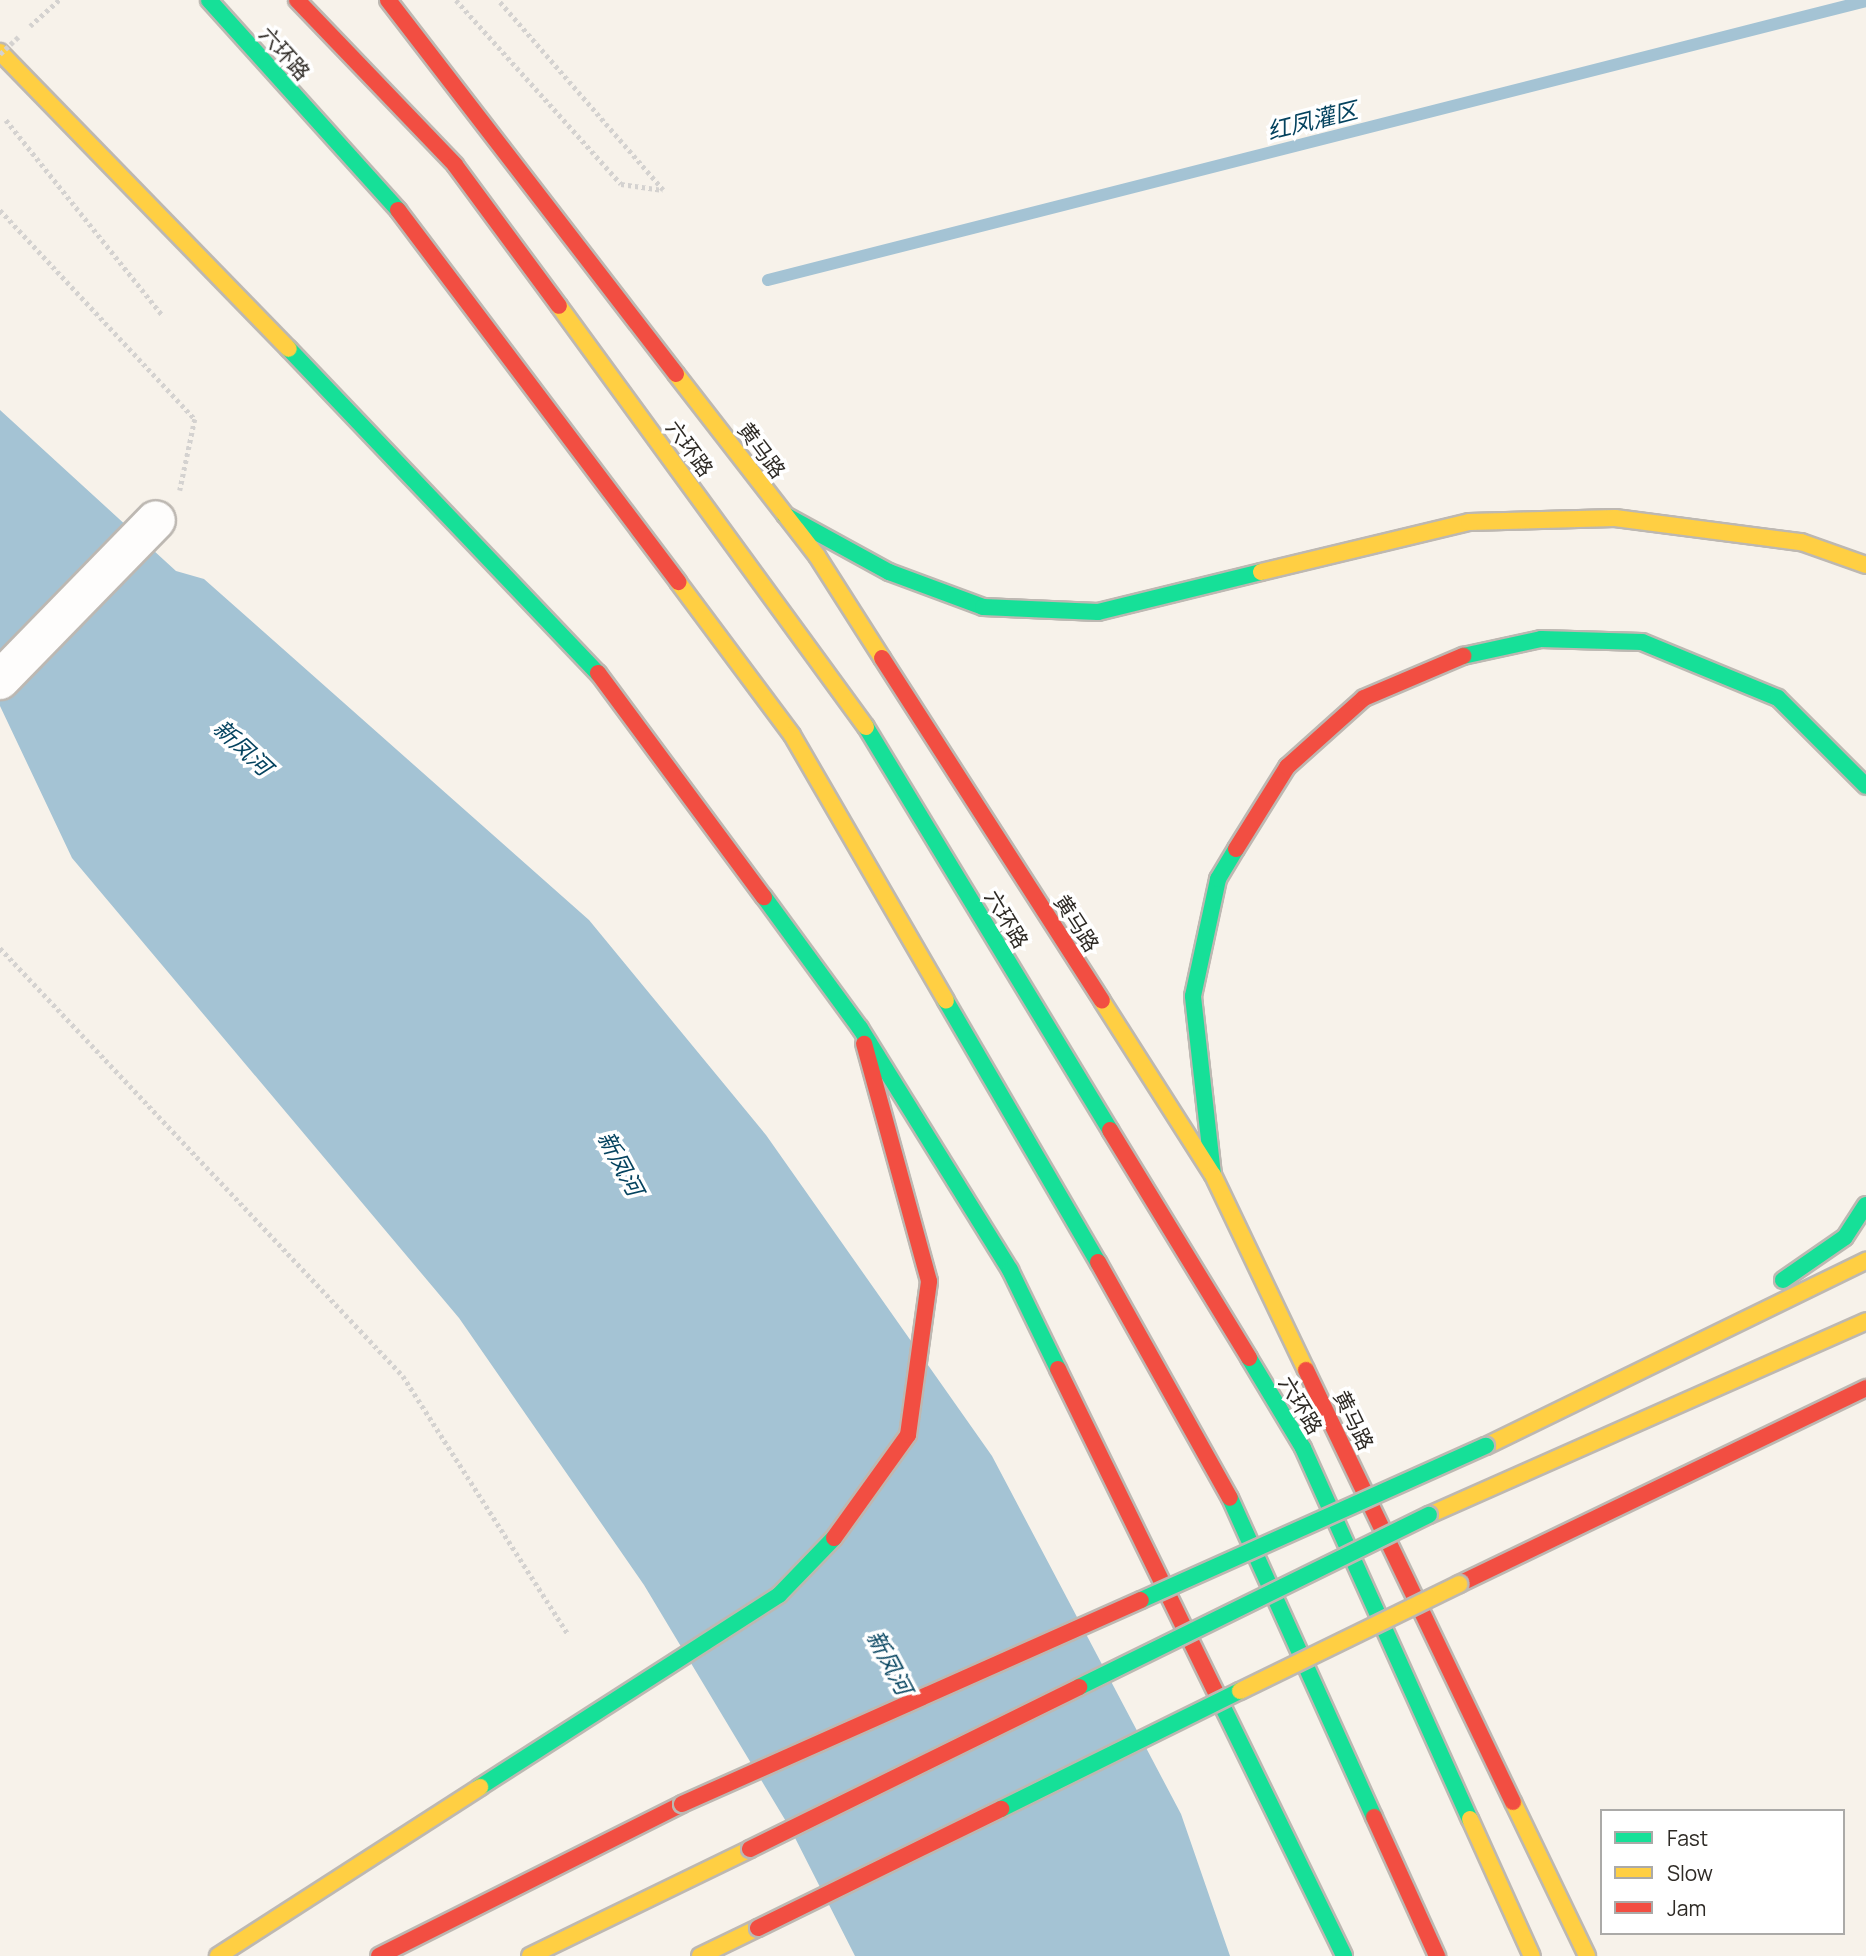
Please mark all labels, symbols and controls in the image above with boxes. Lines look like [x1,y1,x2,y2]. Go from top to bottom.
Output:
street label: 六环路 [255,21,315,85]
water label: 红凤灌区 [1264,95,1360,145]
street label: 六环路 [661,415,719,481]
street label: 黄马路 [733,417,791,483]
water label: 新凤河 [208,713,278,781]
street label: 六环路 [980,886,1034,952]
street label: 黄马路 [1049,890,1105,956]
water label: 新凤河 [593,1126,649,1200]
street label: 六环路 [1274,1372,1328,1438]
street label: 黄马路 [1329,1386,1379,1454]
water label: 新凤河 [862,1625,918,1699]
legend [1600,1809,1845,1935]
text: Fast [1667,1824,1708,1852]
text: Slow [1667,1859,1713,1887]
text: Jam [1667,1894,1706,1922]

